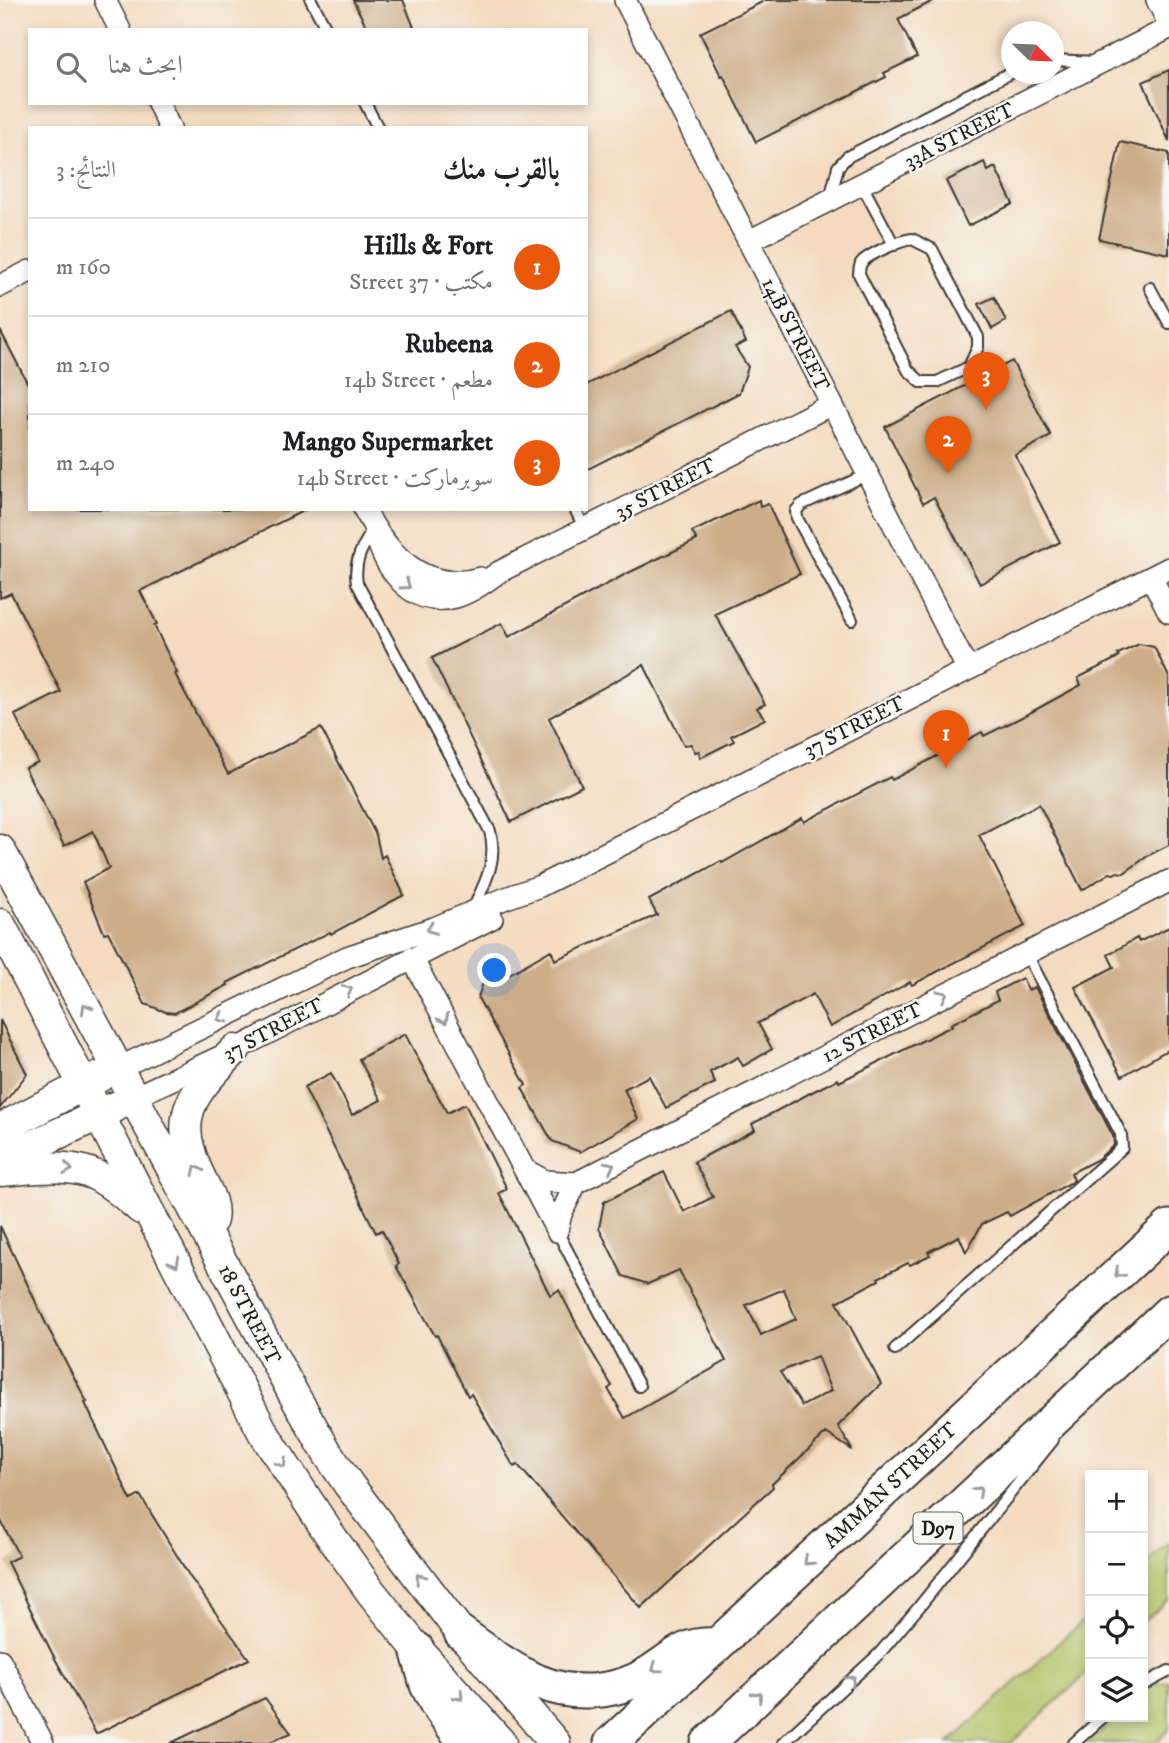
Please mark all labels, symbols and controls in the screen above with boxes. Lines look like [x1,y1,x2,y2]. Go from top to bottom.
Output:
north arrow [1001,21,1064,84]
search box [28,28,588,105]
icon: search [52,48,90,86]
text: ابحث هنا [108,49,183,82]
street label: 33A STREET [900,97,1019,175]
text: بالقرب منك [443,152,560,189]
text: النتائج: 3 [56,156,116,185]
text: Hills & Fort [363,230,493,263]
text: 160 m [56,253,111,282]
text: 1 [533,253,541,282]
text: مكتب · 37 Street [349,268,493,297]
street label: 14B STREET [755,273,835,396]
text: Rubeena [405,328,493,361]
text: 210 m [56,351,110,380]
text: 2 [531,351,543,380]
pin: 3 [963,352,1009,410]
text: مطعم · 14b Street [344,366,493,395]
pin: 2 [925,416,971,474]
text: Mango Supermarket [282,426,493,459]
text: 240 m [56,449,115,478]
text: 3 [533,449,541,478]
street label: 35 STREET [611,452,720,525]
text: سوبرماركت · 14b Street [296,464,493,493]
one-way arrow [399,577,411,589]
street label: 37 STREET [800,690,909,763]
pin: 1 [923,710,969,768]
one-way arrow [425,921,437,935]
your location [477,953,511,987]
one-way arrow [341,985,353,999]
one-way arrow [936,990,949,1004]
street label: 37 STREET [219,993,328,1067]
street label: 12 STREET [818,997,927,1069]
one-way arrow [81,1003,94,1015]
one-way arrow [217,1009,229,1023]
one-way arrow [436,1011,449,1024]
one-way arrow [603,1160,615,1174]
one-way arrow [62,1162,74,1177]
one-way arrow [191,1165,205,1177]
one-way arrow [167,1255,180,1267]
street label: 18 STREET [212,1260,286,1369]
one-way arrow [1114,1265,1127,1278]
street label: AMMAN STREET [818,1417,963,1554]
one-way arrow [274,1455,287,1468]
map controls [1085,1470,1148,1722]
button: + [1085,1470,1148,1533]
one-way arrow [969,1487,982,1499]
road number: D97 [914,1512,962,1544]
button: − [1085,1533,1148,1596]
one-way arrow [803,1552,816,1565]
one-way arrow [416,1574,428,1586]
button: locate [1085,1596,1148,1659]
button: layers [1085,1659,1148,1722]
one-way arrow [651,1660,664,1672]
one-way arrow [843,1676,856,1688]
one-way arrow [451,1688,463,1701]
one-way arrow [750,1692,763,1705]

